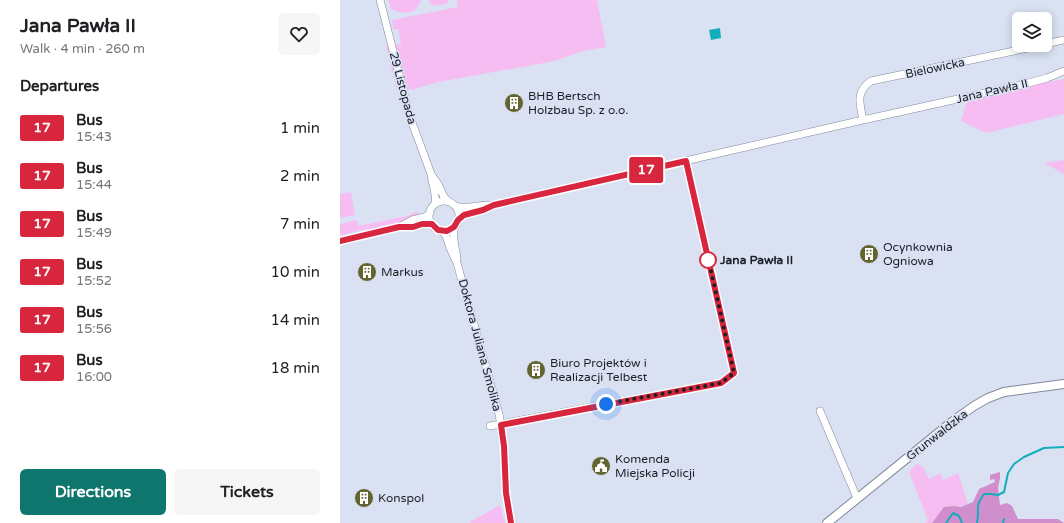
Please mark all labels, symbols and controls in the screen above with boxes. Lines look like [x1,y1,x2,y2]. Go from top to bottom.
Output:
map controls [1012,12,1052,52]
button: layers [1012,12,1052,52]
button: heart [278,13,320,55]
text: Jana Pawła II [20,15,136,37]
text: Walk · 4 min · 260 m [20,41,145,57]
street label: 29 Listopada [387,50,419,126]
street label: Bielowicka [904,55,966,81]
street label: Jana Pawła II [955,76,1029,106]
text: Departures [20,77,99,95]
place label: BHB Bertsch Holzbau Sp. z o.o. [528,89,628,117]
building icon: BHB Bertsch Holzbau Sp. z o.o. [503,92,525,114]
text: Bus [76,111,103,129]
text: 17 [33,119,51,136]
text: 1 min [280,119,320,137]
text: 15:43 [76,129,112,145]
line badge: 17 [628,157,664,183]
text: Bus [76,159,103,177]
text: 17 [637,161,655,178]
text: 17 [33,167,51,184]
text: 2 min [280,167,320,185]
text: 15:44 [76,177,112,193]
text: Bus [76,207,103,225]
text: 17 [33,215,51,232]
text: 7 min [280,215,320,233]
text: 15:49 [76,225,112,241]
place label: Ocynkownia Ogniowa [883,240,953,268]
building icon: Ocynkownia Ogniowa [858,243,880,265]
marker: Jana Pawła II [699,251,717,269]
place label: Jana Pawła II [719,253,793,267]
text: Bus [76,255,103,273]
building icon: Markus [356,261,378,283]
text: 17 [33,263,51,280]
text: 10 min [271,263,320,281]
place label: Markus [381,265,424,279]
text: 15:52 [76,273,112,289]
street label: Doktora Juliana Smolika [456,277,504,413]
text: Bus [76,303,103,321]
text: 17 [33,311,51,328]
text: 14 min [271,311,320,329]
text: 15:56 [76,321,112,337]
text: Bus [76,351,103,369]
place label: Biuro Projektów i Realizacji Telbest [550,356,648,384]
text: 17 [33,359,51,376]
text: 18 min [271,359,320,377]
building icon: Biuro Projektów i Realizacji Telbest [525,359,547,381]
text: 16:00 [76,369,112,385]
your location [596,394,616,414]
street label: Grunwaldzka [904,407,970,463]
place label: Komenda Miejska Policji [615,452,695,480]
public building icon: Komenda Miejska Policji [590,455,612,477]
button: Directions [20,469,166,515]
button: Tickets [174,469,320,515]
building icon: Konspol [353,487,375,509]
place label: Konspol [378,491,424,505]

